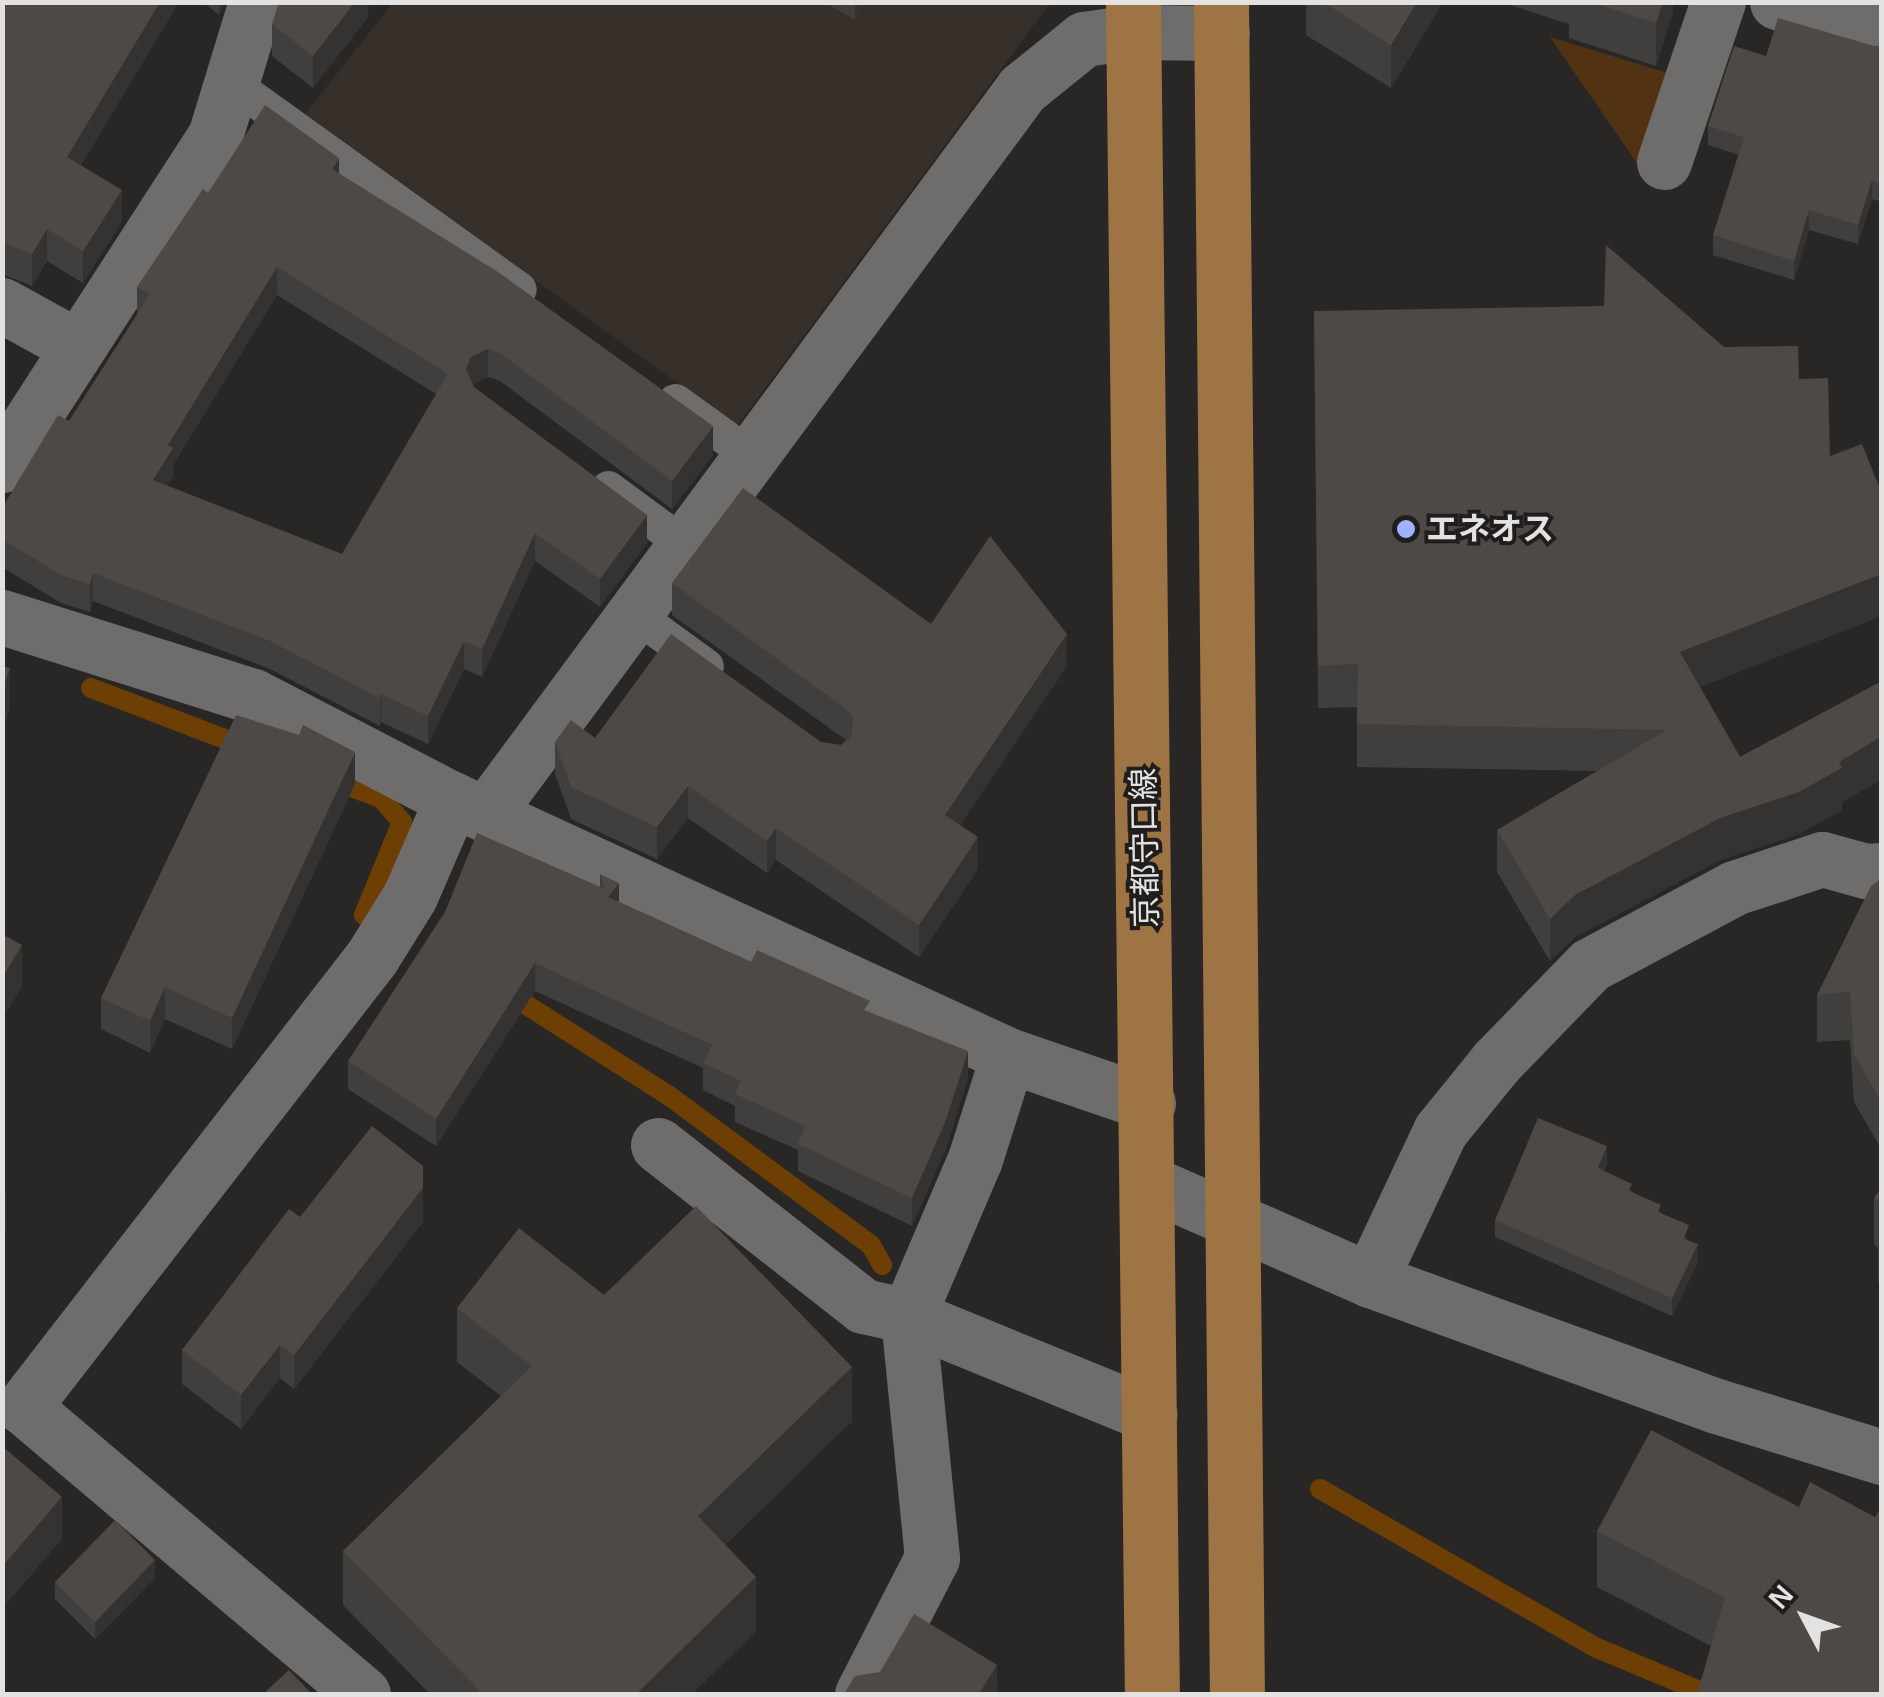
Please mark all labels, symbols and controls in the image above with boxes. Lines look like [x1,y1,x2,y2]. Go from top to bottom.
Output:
place label: エネオス [1426,510,1554,548]
marker: エネオス [1395,518,1417,540]
street label: 京都守口線 [1124,768,1166,928]
north arrow [1754,1567,1854,1667]
text: N [1763,1579,1799,1615]

